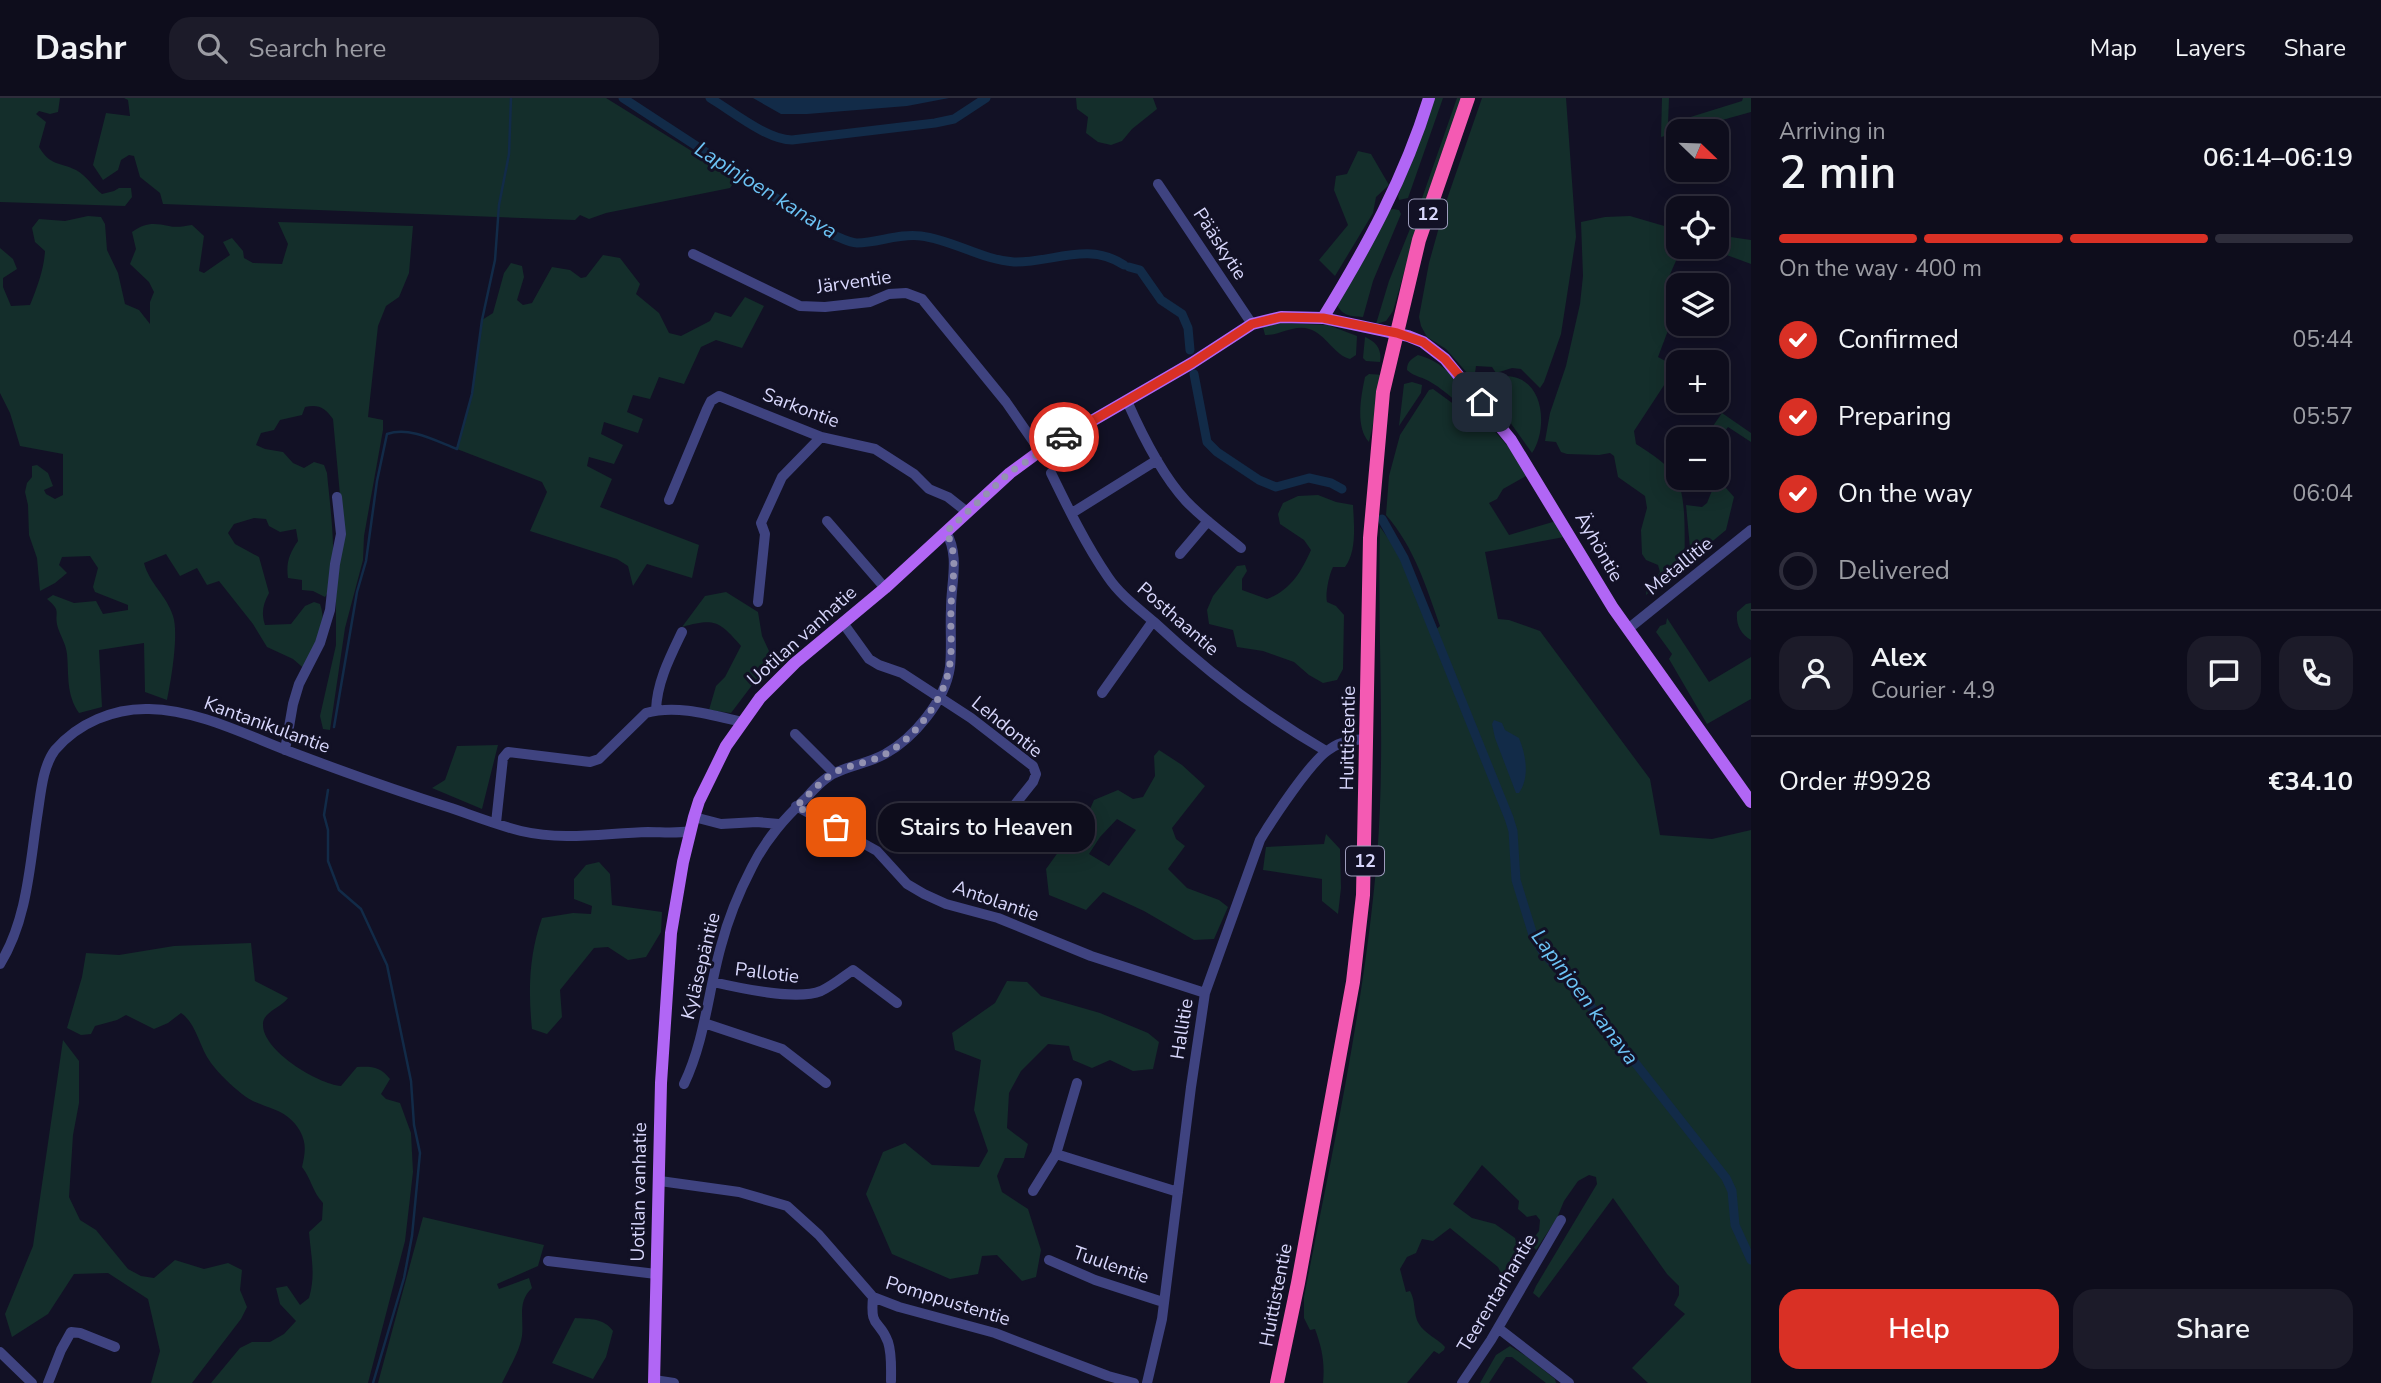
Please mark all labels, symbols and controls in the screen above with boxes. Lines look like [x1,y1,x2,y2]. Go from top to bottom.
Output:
search box [169,17,659,80]
text: Dashr [35,26,127,71]
icon: search [193,29,231,67]
text: Search here [249,31,386,66]
text: Map [2090,32,2137,64]
text: Layers [2175,32,2246,64]
text: Share [2284,32,2346,64]
text: Arriving in [1779,116,1886,147]
north arrow [1666,119,1729,182]
map controls [1666,119,1729,490]
water label: Lapinjoen kanava [689,135,843,245]
text: 06:14–06:19 [2203,140,2353,175]
text: 2 min [1779,141,1896,204]
button: locate [1666,196,1729,259]
road number: 12 [1409,200,1447,229]
street label: Pääskytie [1187,203,1253,285]
text: On the way · 400 m [1779,253,1982,284]
street label: Järventie [814,264,893,300]
button: layers [1666,273,1729,336]
icon: check [1779,321,1817,359]
text: Confirmed [1838,322,1959,357]
text: 05:44 [2293,324,2353,355]
button: + [1666,350,1729,413]
pin [1452,372,1512,432]
street label: Sarkontie [759,381,843,435]
icon: home [1463,383,1501,421]
icon: check [1779,398,1817,436]
text: Preparing [1838,399,1951,434]
text: 05:57 [2293,401,2353,432]
courier [1029,402,1099,472]
icon: car [1045,418,1083,456]
button: − [1666,427,1729,490]
icon: check [1779,475,1817,513]
text: On the way [1838,476,1972,511]
text: 06:04 [2293,478,2353,509]
street label: Äyhöntie [1569,507,1629,587]
street label: Metallitie [1640,531,1718,601]
text: Delivered [1838,553,1950,588]
street label: Posthaantie [1131,576,1225,662]
street label: Uotilan vanhatie [742,580,862,692]
button: person [1779,636,1853,710]
button: chat [2187,636,2261,710]
button: phone [2279,636,2353,710]
text: Alex [1871,640,1927,675]
text: Courier · 4.9 [1871,675,1995,706]
street label: Huittistentie [1334,685,1362,791]
street label: Kantanikulantie [200,690,334,760]
street label: Lehdontie [966,690,1048,764]
text: Order #9928 [1779,764,1931,799]
text: €34.10 [2269,764,2353,799]
pin [806,797,866,857]
callout: Stairs to Heaven [878,802,1095,852]
icon: bag [817,808,855,846]
text: Stairs to Heaven [900,812,1073,843]
road number: 12 [1346,846,1384,876]
street label: Antolantie [949,874,1043,928]
street label: Kyläsepäntie [675,910,727,1022]
water label: Lapinjoen kanava [1525,924,1645,1070]
street label: Pallotie [733,956,801,990]
street label: Hallitie [1164,997,1200,1061]
street label: Uotilan vanhatie [625,1122,653,1262]
street label: Teerentarhantie [1451,1229,1543,1357]
street label: Tuulentie [1069,1240,1153,1290]
street label: Huittistentie [1253,1241,1299,1349]
street label: Pomppustentie [883,1270,1013,1332]
button: Help [1779,1289,2059,1369]
button: Share [2073,1289,2353,1369]

